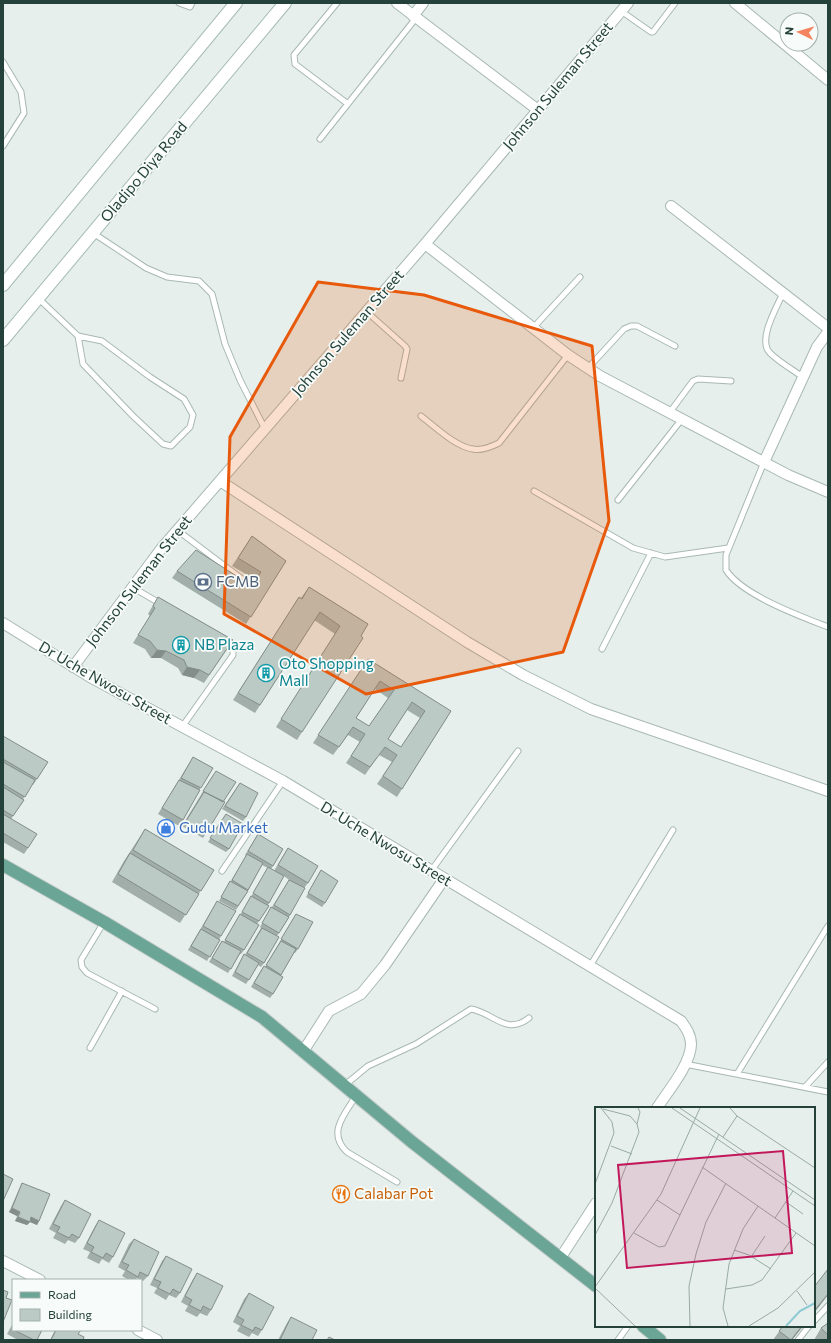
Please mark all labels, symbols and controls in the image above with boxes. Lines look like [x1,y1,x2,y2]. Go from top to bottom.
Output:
north arrow [779,12,819,52]
street label: Johnson Suleman Street [498,18,616,153]
text: N [782,26,795,36]
street label: Oladipo Diya Road [96,118,190,225]
street label: Johnson Suleman Street [287,266,407,399]
street label: Johnson Suleman Street [81,511,195,650]
bank icon: FCMB [193,572,213,592]
place label: FCMB [216,572,259,590]
building icon: NB Plaza [171,635,191,655]
place label: NB Plaza [194,635,254,653]
street label: Dr Uche Nwosu Street [36,637,175,727]
place label: Oto Shopping Mall [279,654,374,689]
building icon: Oto Shopping Mall [256,663,276,683]
street label: Dr Uche Nwosu Street [318,797,455,889]
shop icon: Gudu Market [156,818,176,838]
place label: Gudu Market [179,818,268,836]
inset map [595,1107,815,1327]
restaurant icon: Calabar Pot [331,1184,351,1204]
place label: Calabar Pot [354,1184,434,1202]
legend [12,1279,142,1331]
text: Road [48,1287,76,1301]
text: Building [48,1307,92,1321]

